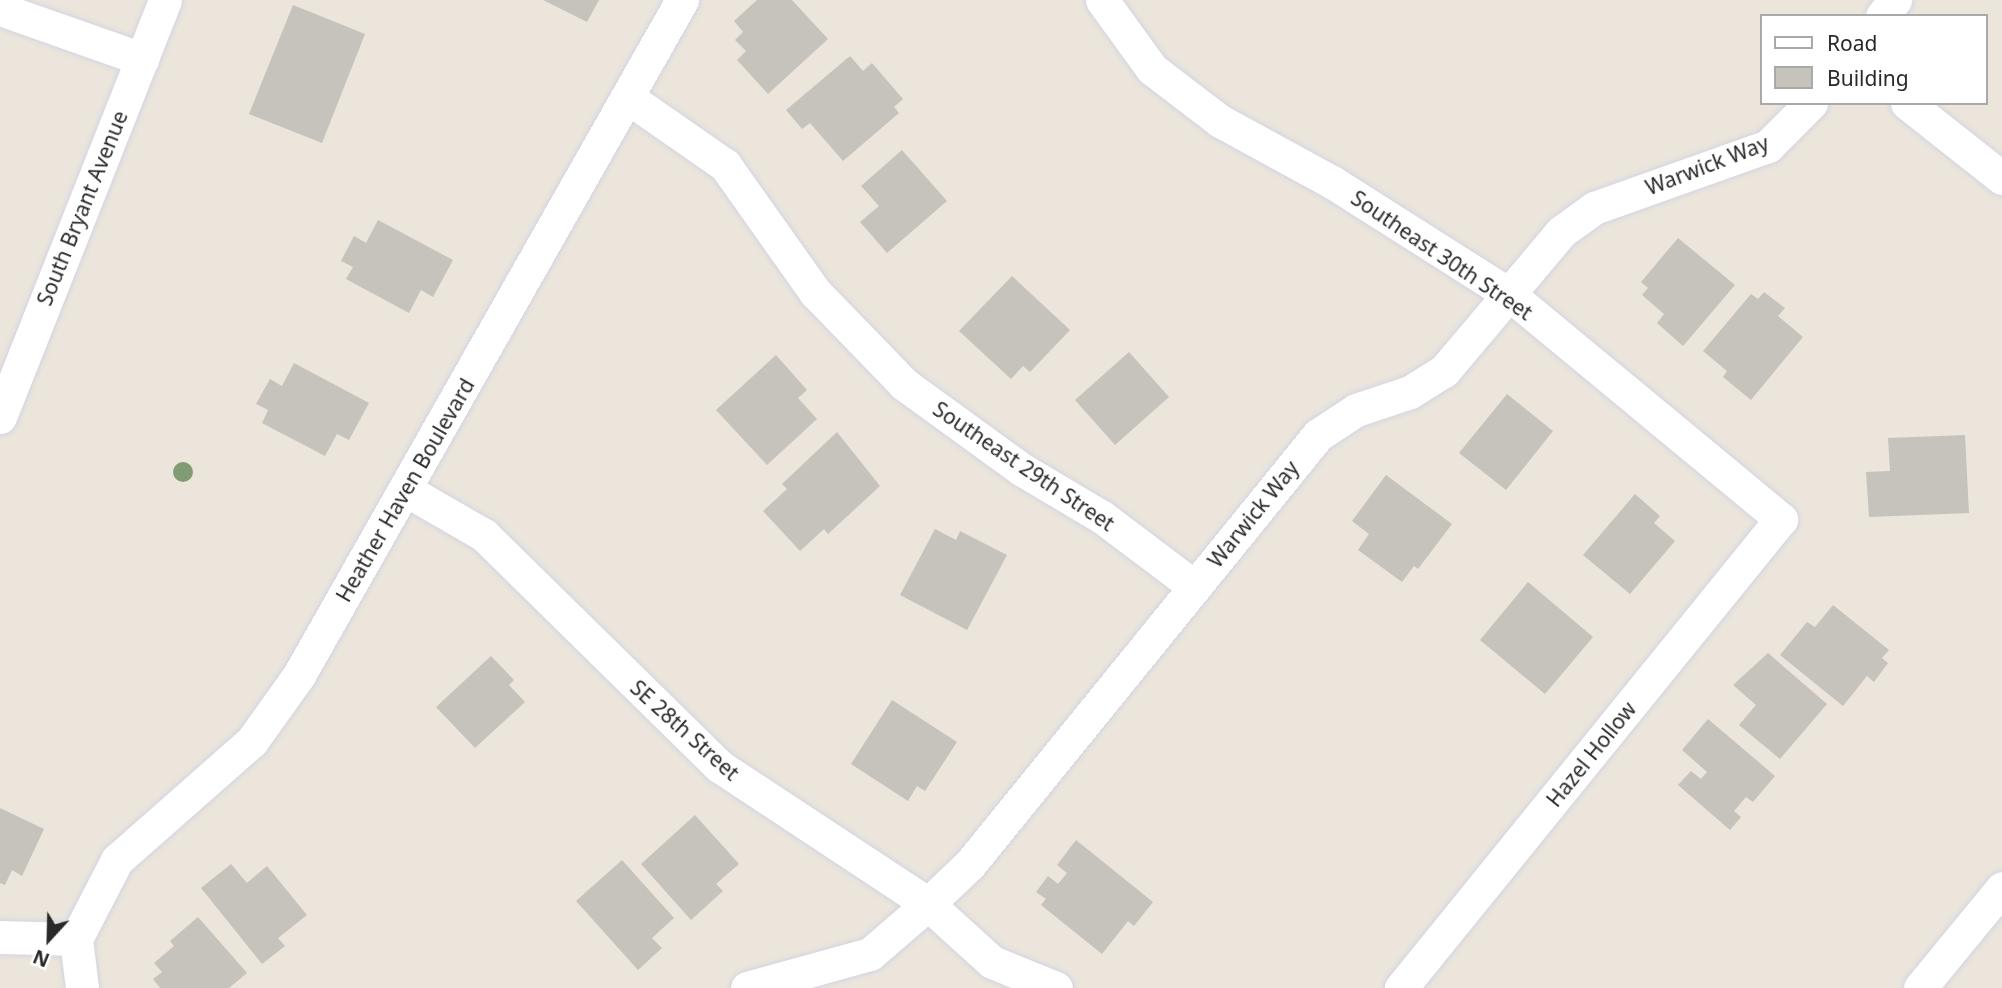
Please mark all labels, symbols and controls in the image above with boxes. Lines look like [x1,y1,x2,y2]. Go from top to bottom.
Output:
legend [1760,14,1988,105]
text: Road [1827,29,1877,57]
text: Building [1827,64,1909,92]
street label: South Bryant Avenue [31,107,133,309]
street label: Warwick Way [1642,130,1772,200]
street label: Southeast 30th Street [1347,185,1537,325]
street label: Heather Haven Boulevard [331,374,479,606]
street label: Southeast 29th Street [929,396,1119,536]
street label: Warwick Way [1202,456,1304,572]
street label: SE 28th Street [626,675,744,785]
street label: Hazel Hollow [1541,696,1641,812]
north arrow [14,904,84,974]
text: N [29,944,53,973]

